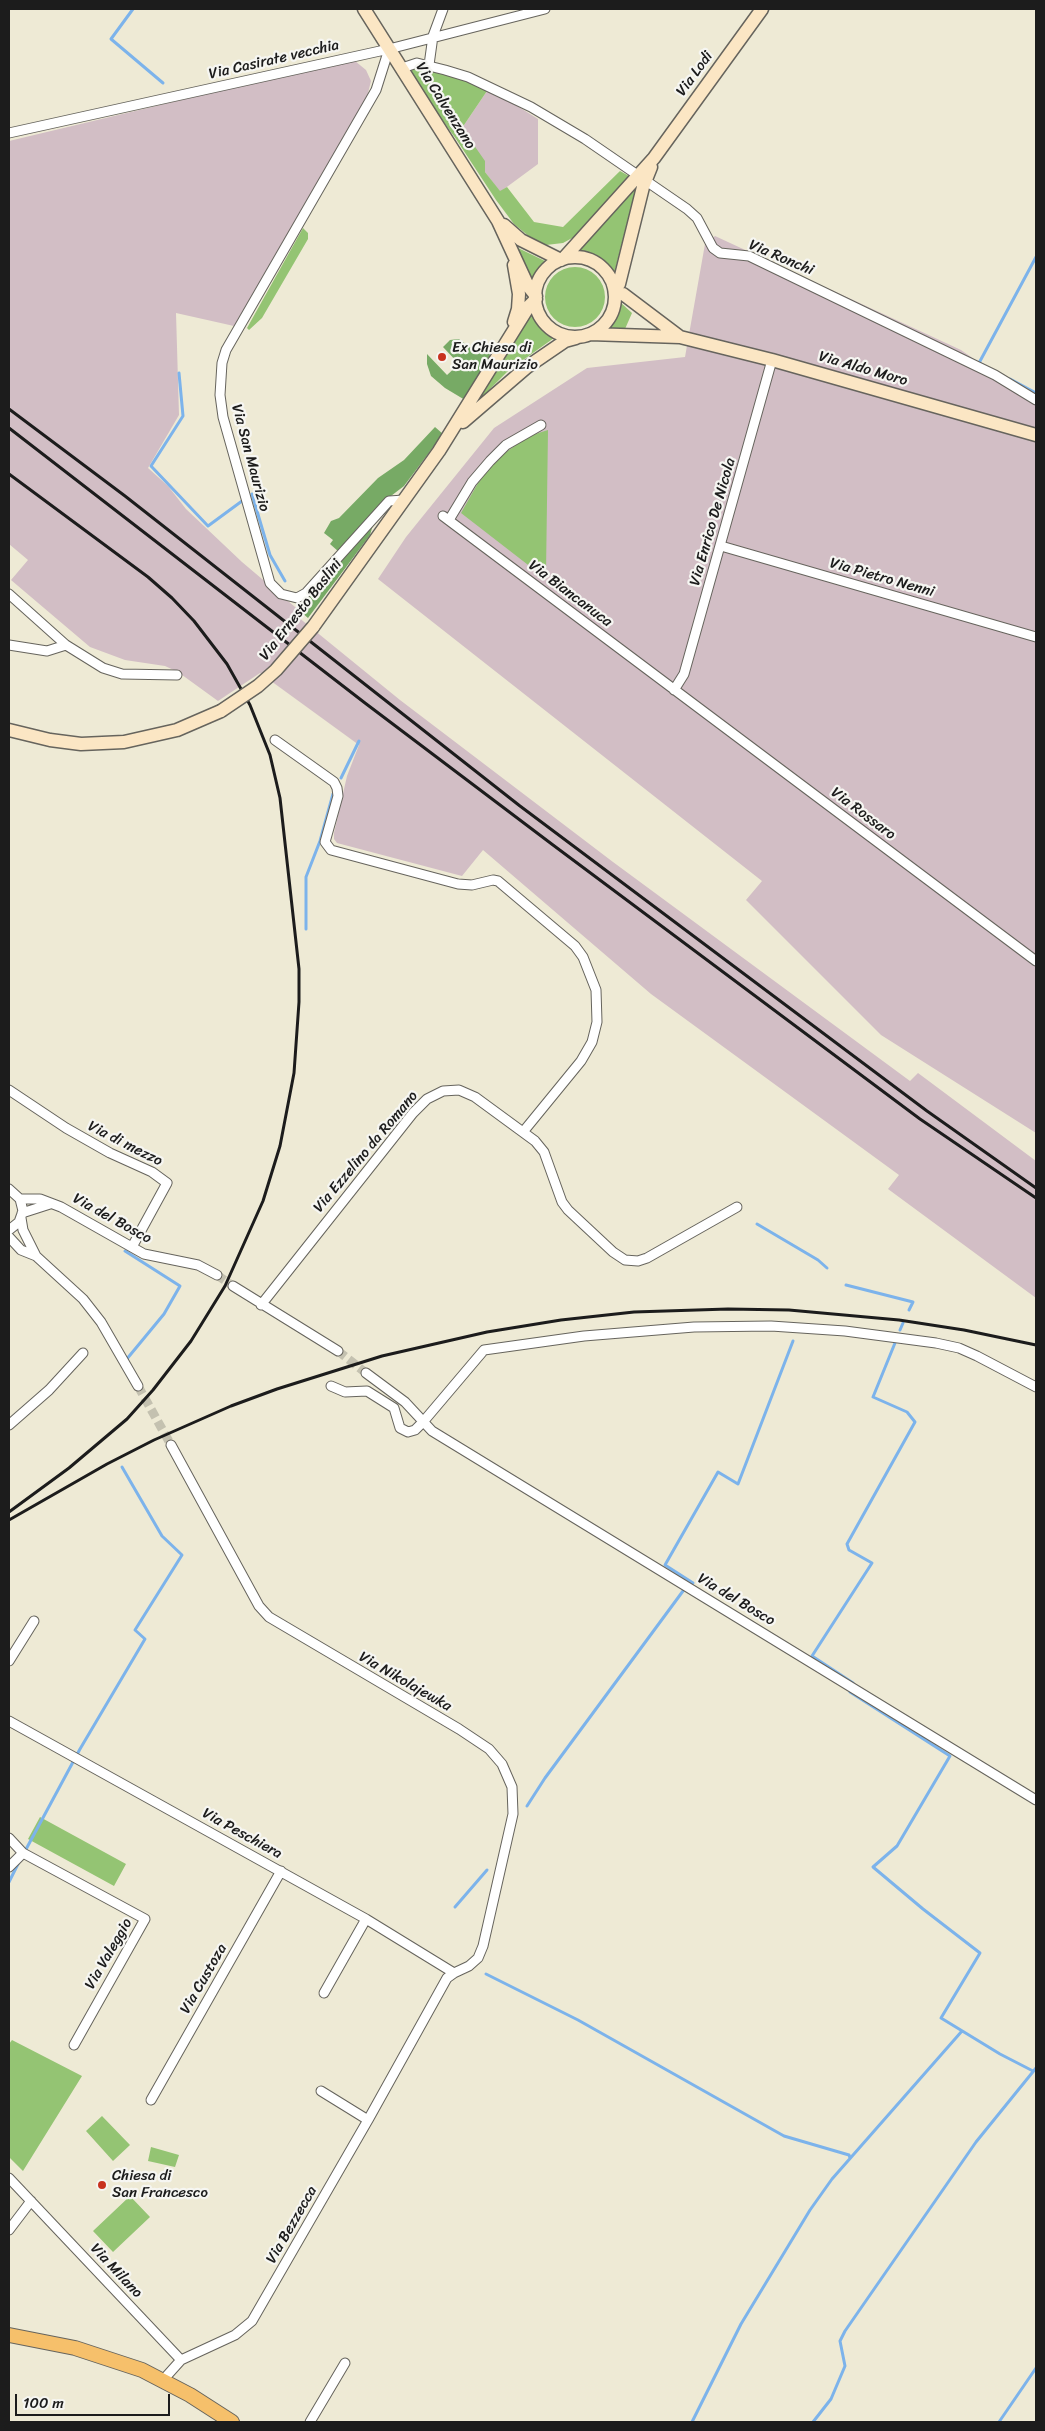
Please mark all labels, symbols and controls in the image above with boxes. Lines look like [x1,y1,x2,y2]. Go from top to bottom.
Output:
street label: Via Casirate vecchia [207,36,341,84]
street label: Via Lodi [673,48,717,100]
street label: Via Calvenzano [411,59,479,153]
street label: Via Ronchi [746,236,816,280]
place label: Ex Chiesa di San Maurizio [452,339,538,374]
street label: Via Aldo Moro [816,348,910,390]
marker: Ex Chiesa di San Maurizio [436,351,448,363]
street label: Via San Maurizio [227,402,273,514]
street label: Via Enrico De Nicola [686,456,740,588]
street label: Via Pietro Nenni [828,554,936,602]
street label: Via Ernesto Baslini [256,556,346,664]
street label: Via Biancanuca [525,557,615,631]
street label: Via Rossaro [827,784,899,844]
street label: Via Ezzelino da Romano [310,1088,422,1216]
street label: Via di mezzo [85,1117,165,1171]
street label: Via del Bosco [69,1190,155,1248]
street label: Via del Bosco [694,1570,778,1630]
street label: Via Nikolajewka [355,1648,455,1716]
street label: Via Peschiera [199,1805,285,1863]
street label: Via Valeggio [82,1915,136,1993]
street label: Via Custoza [177,1941,231,2017]
place label: Chiesa di San Francesco [112,2167,208,2202]
marker: Chiesa di San Francesco [96,2179,108,2191]
street label: Via Bezzecca [263,2183,321,2267]
street label: Via Milano [86,2240,146,2302]
scale bar [18,2384,172,2416]
text: 100 m [23,2390,64,2416]

